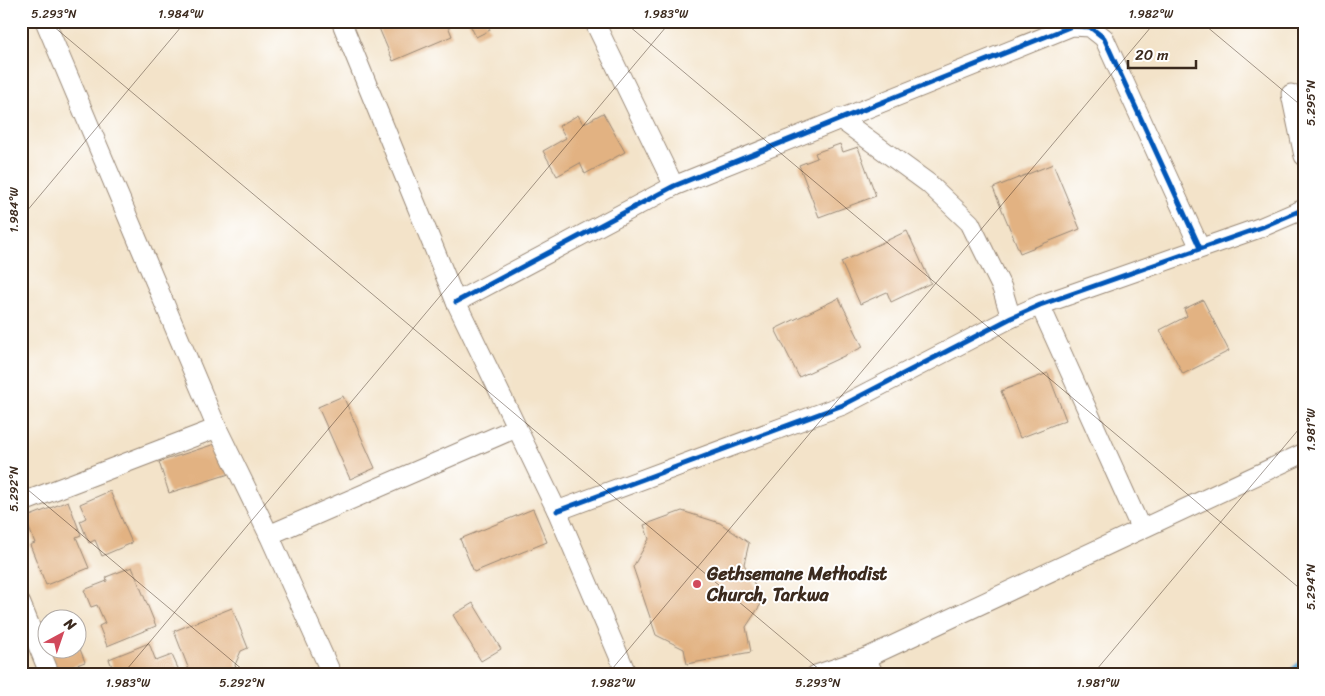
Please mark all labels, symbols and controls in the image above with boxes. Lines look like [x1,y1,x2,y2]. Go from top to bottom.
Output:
text: 5.293°N [31,3,77,25]
text: 1.984°W [158,3,204,25]
text: 1.983°W [644,3,689,25]
text: 1.982°W [1129,3,1174,25]
scale bar [1128,38,1195,70]
text: 20 m [1135,42,1169,68]
text: 5.295°N [1300,79,1322,126]
text: 1.984°W [3,187,25,233]
text: 1.981°W [1300,408,1322,451]
text: 5.292°N [3,466,25,512]
place label: Gethsemane Methodist Church, Tarkwa [706,558,887,611]
text: 5.294°N [1300,563,1322,610]
marker: Gethsemane Methodist Church, Tarkwa [691,578,703,590]
north arrow [38,608,88,658]
text: N [58,611,82,637]
text: 1.983°W [106,672,151,694]
text: 5.292°N [219,672,265,694]
text: 1.982°W [591,672,636,694]
text: 5.293°N [795,672,841,694]
text: 1.981°W [1077,672,1120,694]

